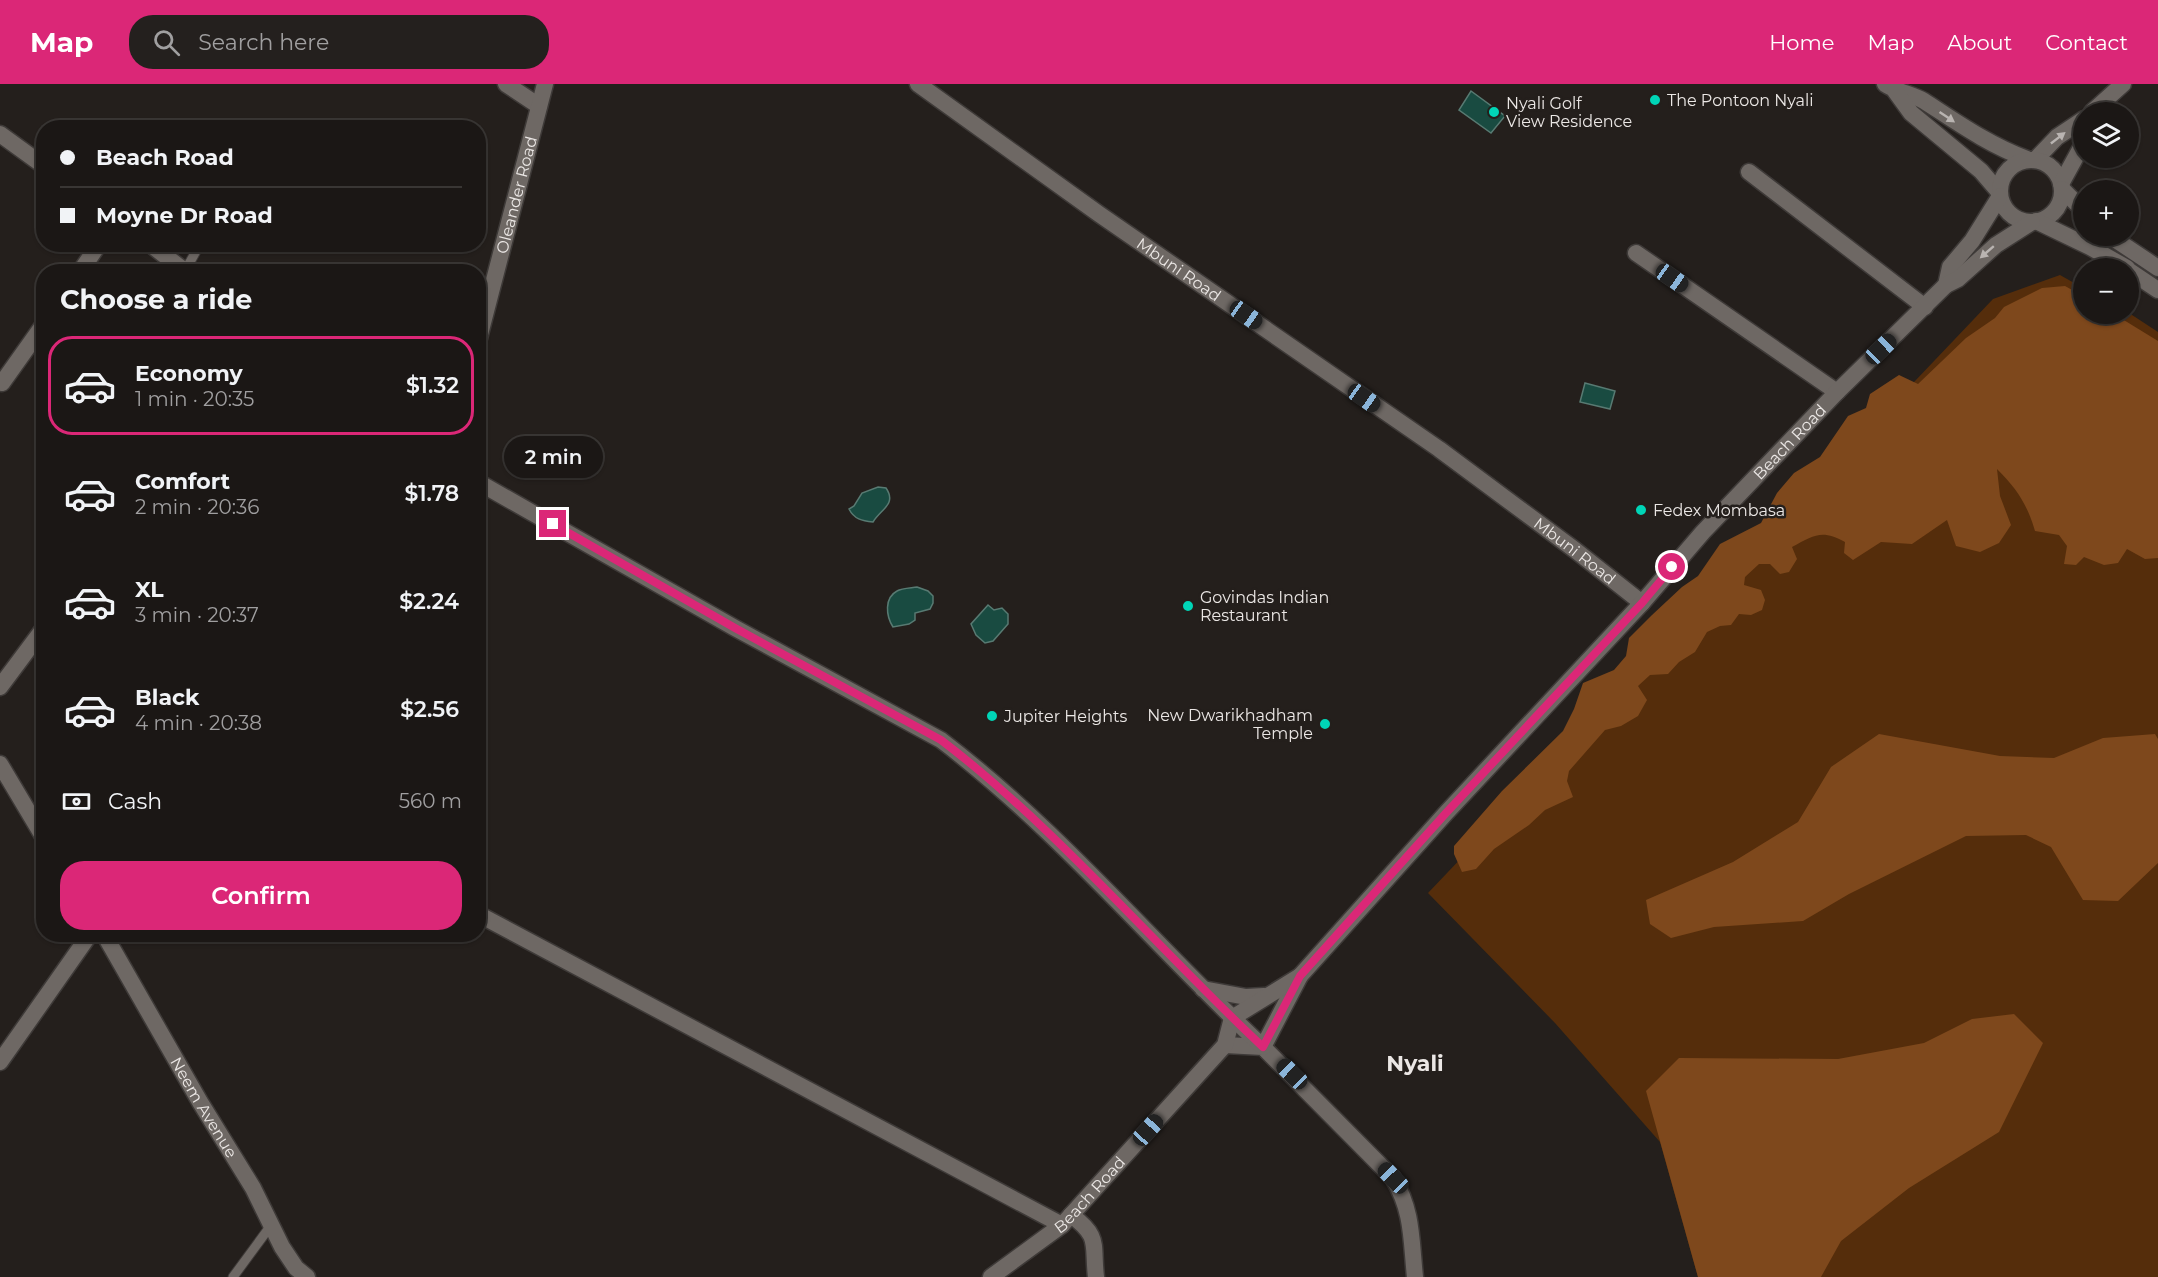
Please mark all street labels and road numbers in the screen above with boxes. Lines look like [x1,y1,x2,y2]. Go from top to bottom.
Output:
street label: Oleander Road [492,134,541,256]
street label: Mbuni Road [1133,234,1224,305]
street label: Beach Road [1749,401,1830,484]
street label: Mbuni Road [1530,514,1619,589]
street label: Neem Avenue [166,1054,241,1161]
street label: Beach Road [1051,1153,1129,1237]

